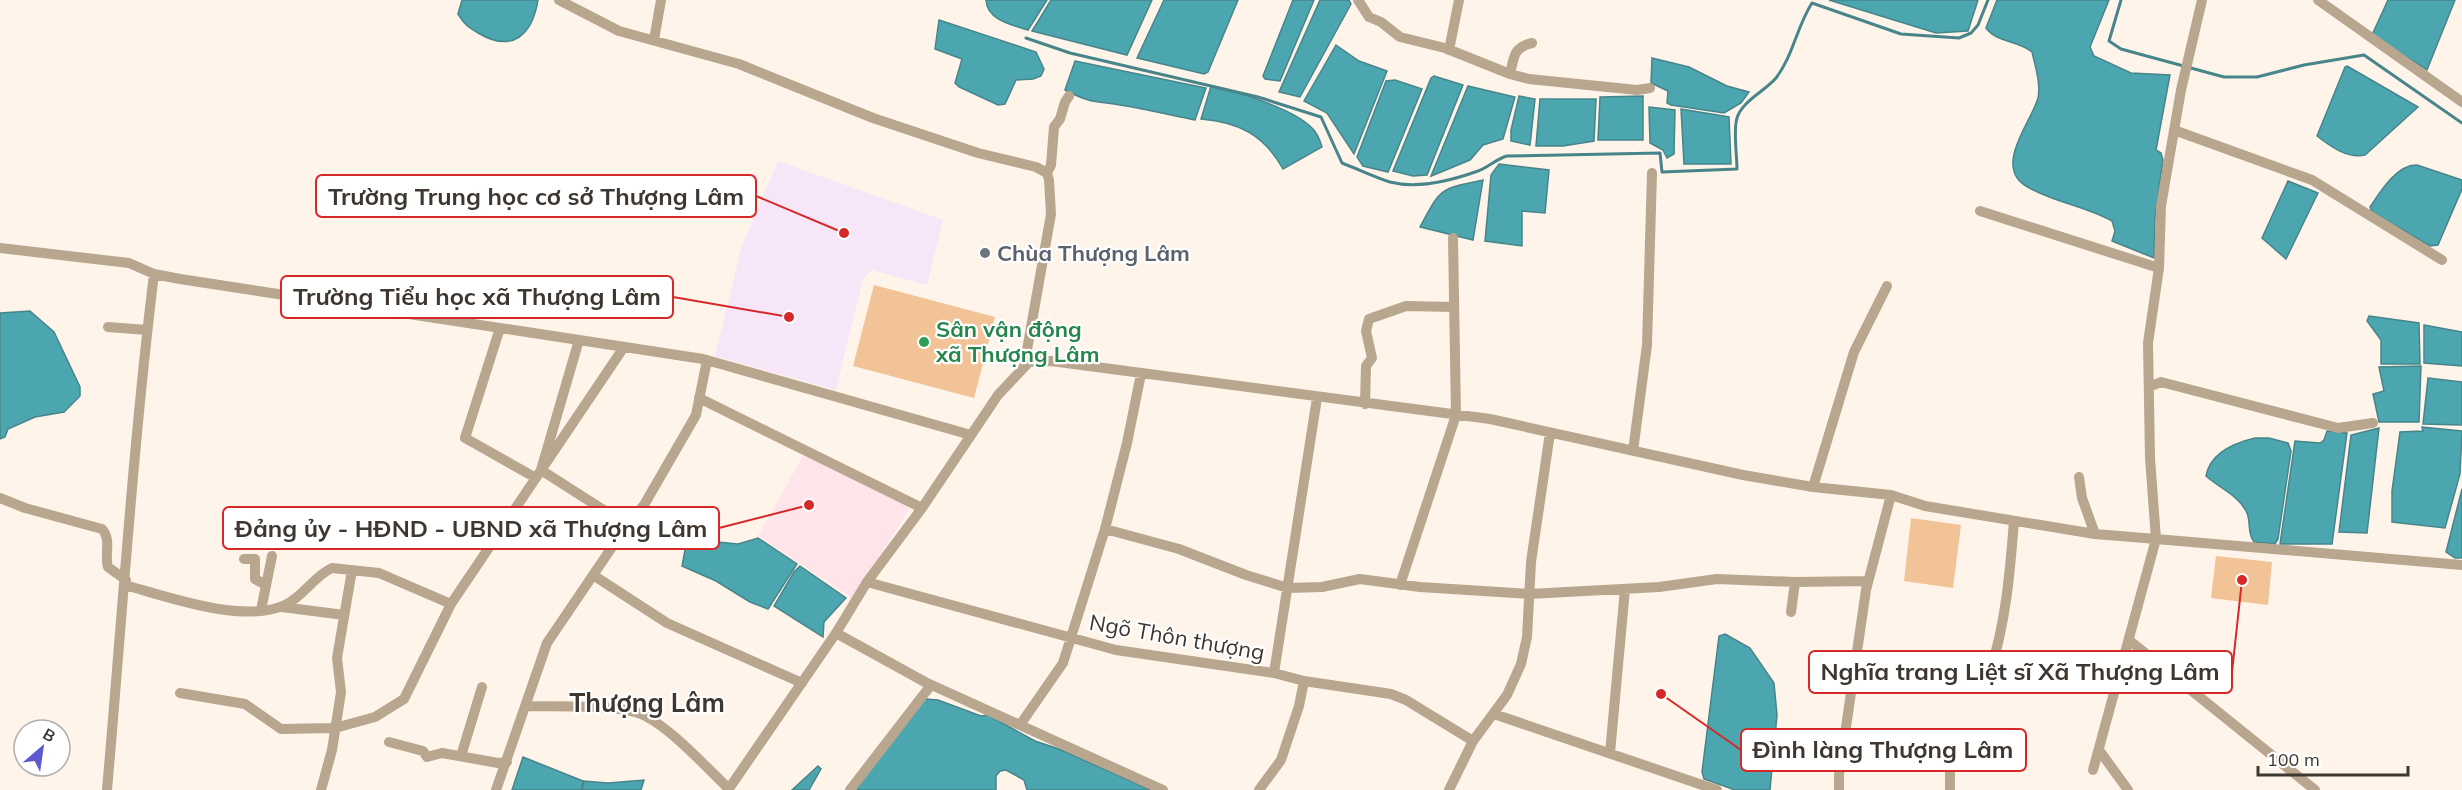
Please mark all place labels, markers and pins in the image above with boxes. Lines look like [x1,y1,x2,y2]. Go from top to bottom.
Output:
callout: Trường Trung học cơ sở Thượng Lâm [316,175,756,217]
place label: Chùa Thượng Lâm [997,239,1190,267]
marker: Chùa Thượng Lâm [978,246,992,260]
callout: Trường Tiểu học xã Thượng Lâm [281,276,673,318]
place label: Sân vận động xã Thượng Lâm [935,315,1099,368]
marker: Sân vận động xã Thượng Lâm [917,335,931,349]
callout: Đảng ủy - HĐND - UBND xã Thượng Lâm [223,507,719,549]
callout: Nghĩa trang Liệt sĩ Xã Thượng Lâm [1809,651,2232,693]
callout: Đình làng Thượng Lâm [1741,729,2026,771]

